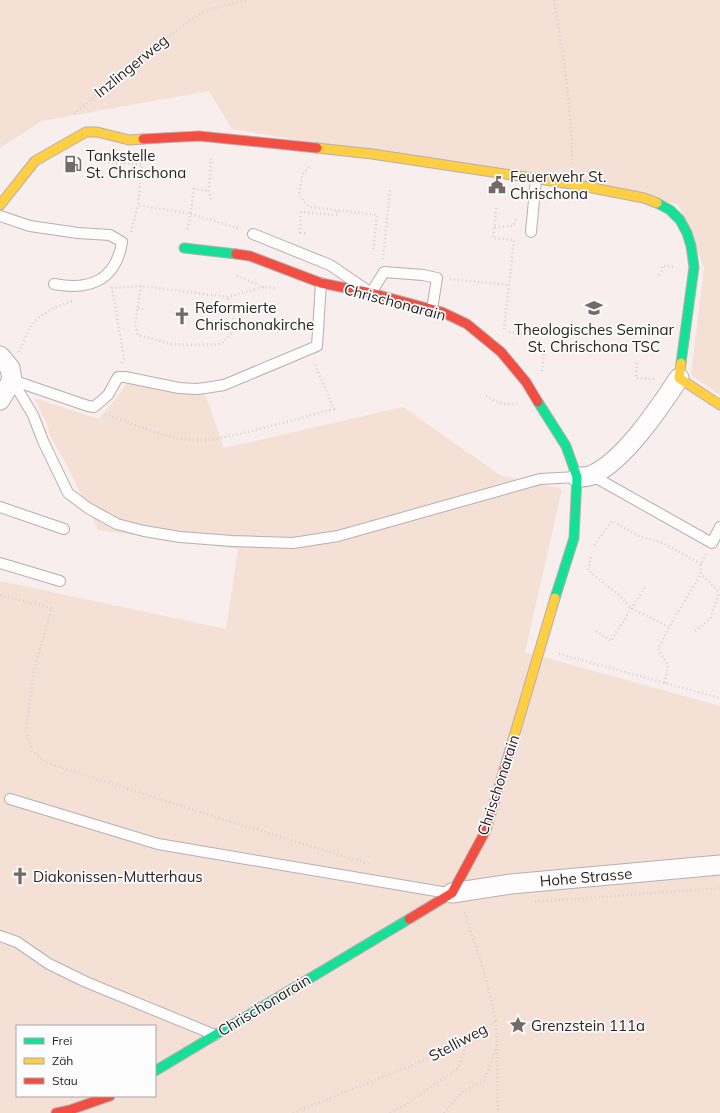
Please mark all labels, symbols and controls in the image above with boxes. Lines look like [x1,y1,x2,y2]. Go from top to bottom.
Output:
street label: Inzlingerweg [90,30,172,102]
place label: Tankstelle St. Chrischona [86,146,186,182]
fuel station icon: Tankstelle St. Chrischona [63,154,83,174]
place label: Feuerwehr St. Chrischona [510,167,606,203]
public building icon: Feuerwehr St. Chrischona [487,175,507,195]
street label: Chrischonarain [342,279,448,325]
place label: Reformierte Chrischonakirche [195,298,314,334]
school or university icon: Theologisches Seminar St. Chrischona TSC [584,298,604,318]
church icon: Reformierte Chrischonakirche [172,306,192,326]
place label: Theologisches Seminar St. Chrischona TSC [514,320,675,356]
street label: Chrischonarain [473,732,523,838]
street label: Hohe Strasse [539,863,633,891]
church icon: Diakonissen-Mutterhaus [10,866,30,886]
place label: Diakonissen-Mutterhaus [33,867,203,886]
street label: Chrischonarain [214,970,314,1040]
place icon: Grenzstein 111a [508,1015,528,1035]
place label: Grenzstein 111a [531,1016,645,1035]
street label: Stelliweg [426,1019,490,1065]
legend [16,1025,156,1097]
text: Frei [52,1033,72,1048]
text: Zäh [52,1053,73,1068]
text: Stau [52,1073,78,1088]

